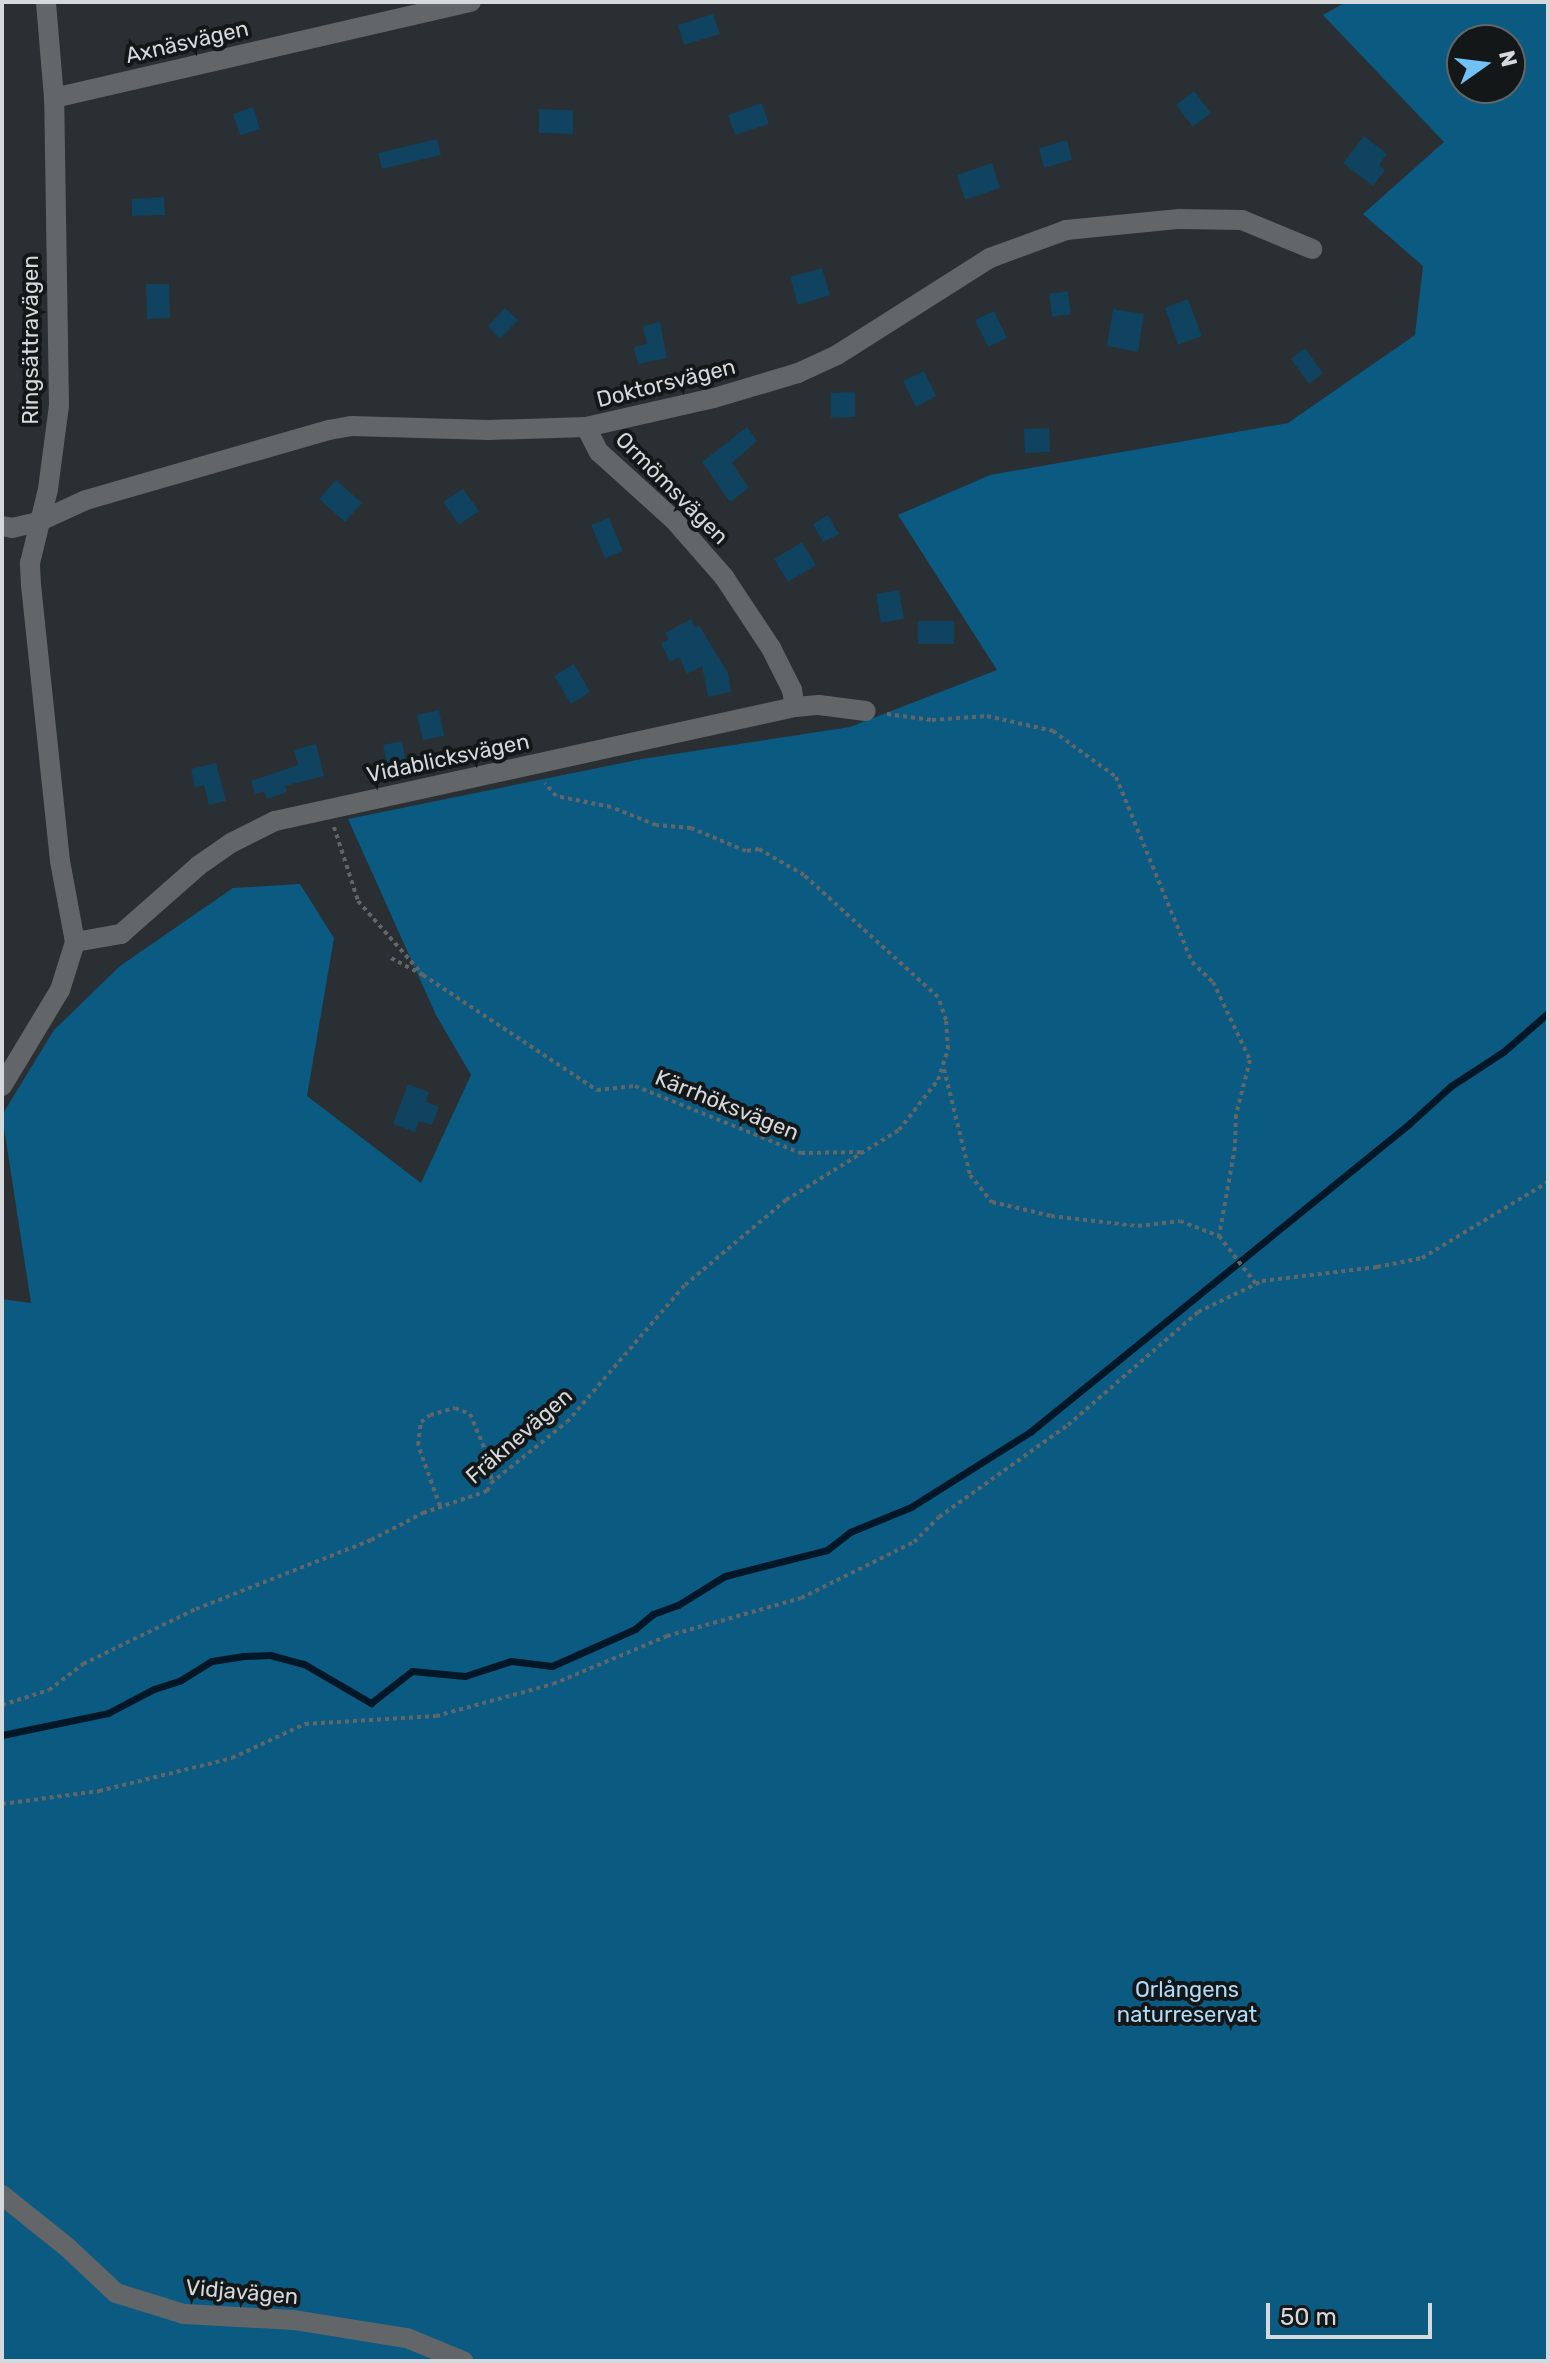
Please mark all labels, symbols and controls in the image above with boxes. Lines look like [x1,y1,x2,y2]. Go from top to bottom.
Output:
street label: Axnäsvägen [123,15,251,69]
north arrow [1446,24,1526,104]
text: N [1493,48,1523,69]
street label: Ringsättravägen [18,255,44,425]
street label: Doktorsvägen [594,353,738,413]
street label: Ormömsvägen [610,426,734,550]
street label: Vidablicksvägen [364,728,532,788]
street label: Kärrhöksvägen [651,1064,803,1146]
street label: Fräknevägen [460,1383,578,1489]
park label: Orlångens naturreservat [1117,1976,1257,2028]
street label: Vidjavägen [185,2274,299,2310]
scale bar [1270,2287,1436,2337]
text: 50 m [1280,2303,1337,2331]

